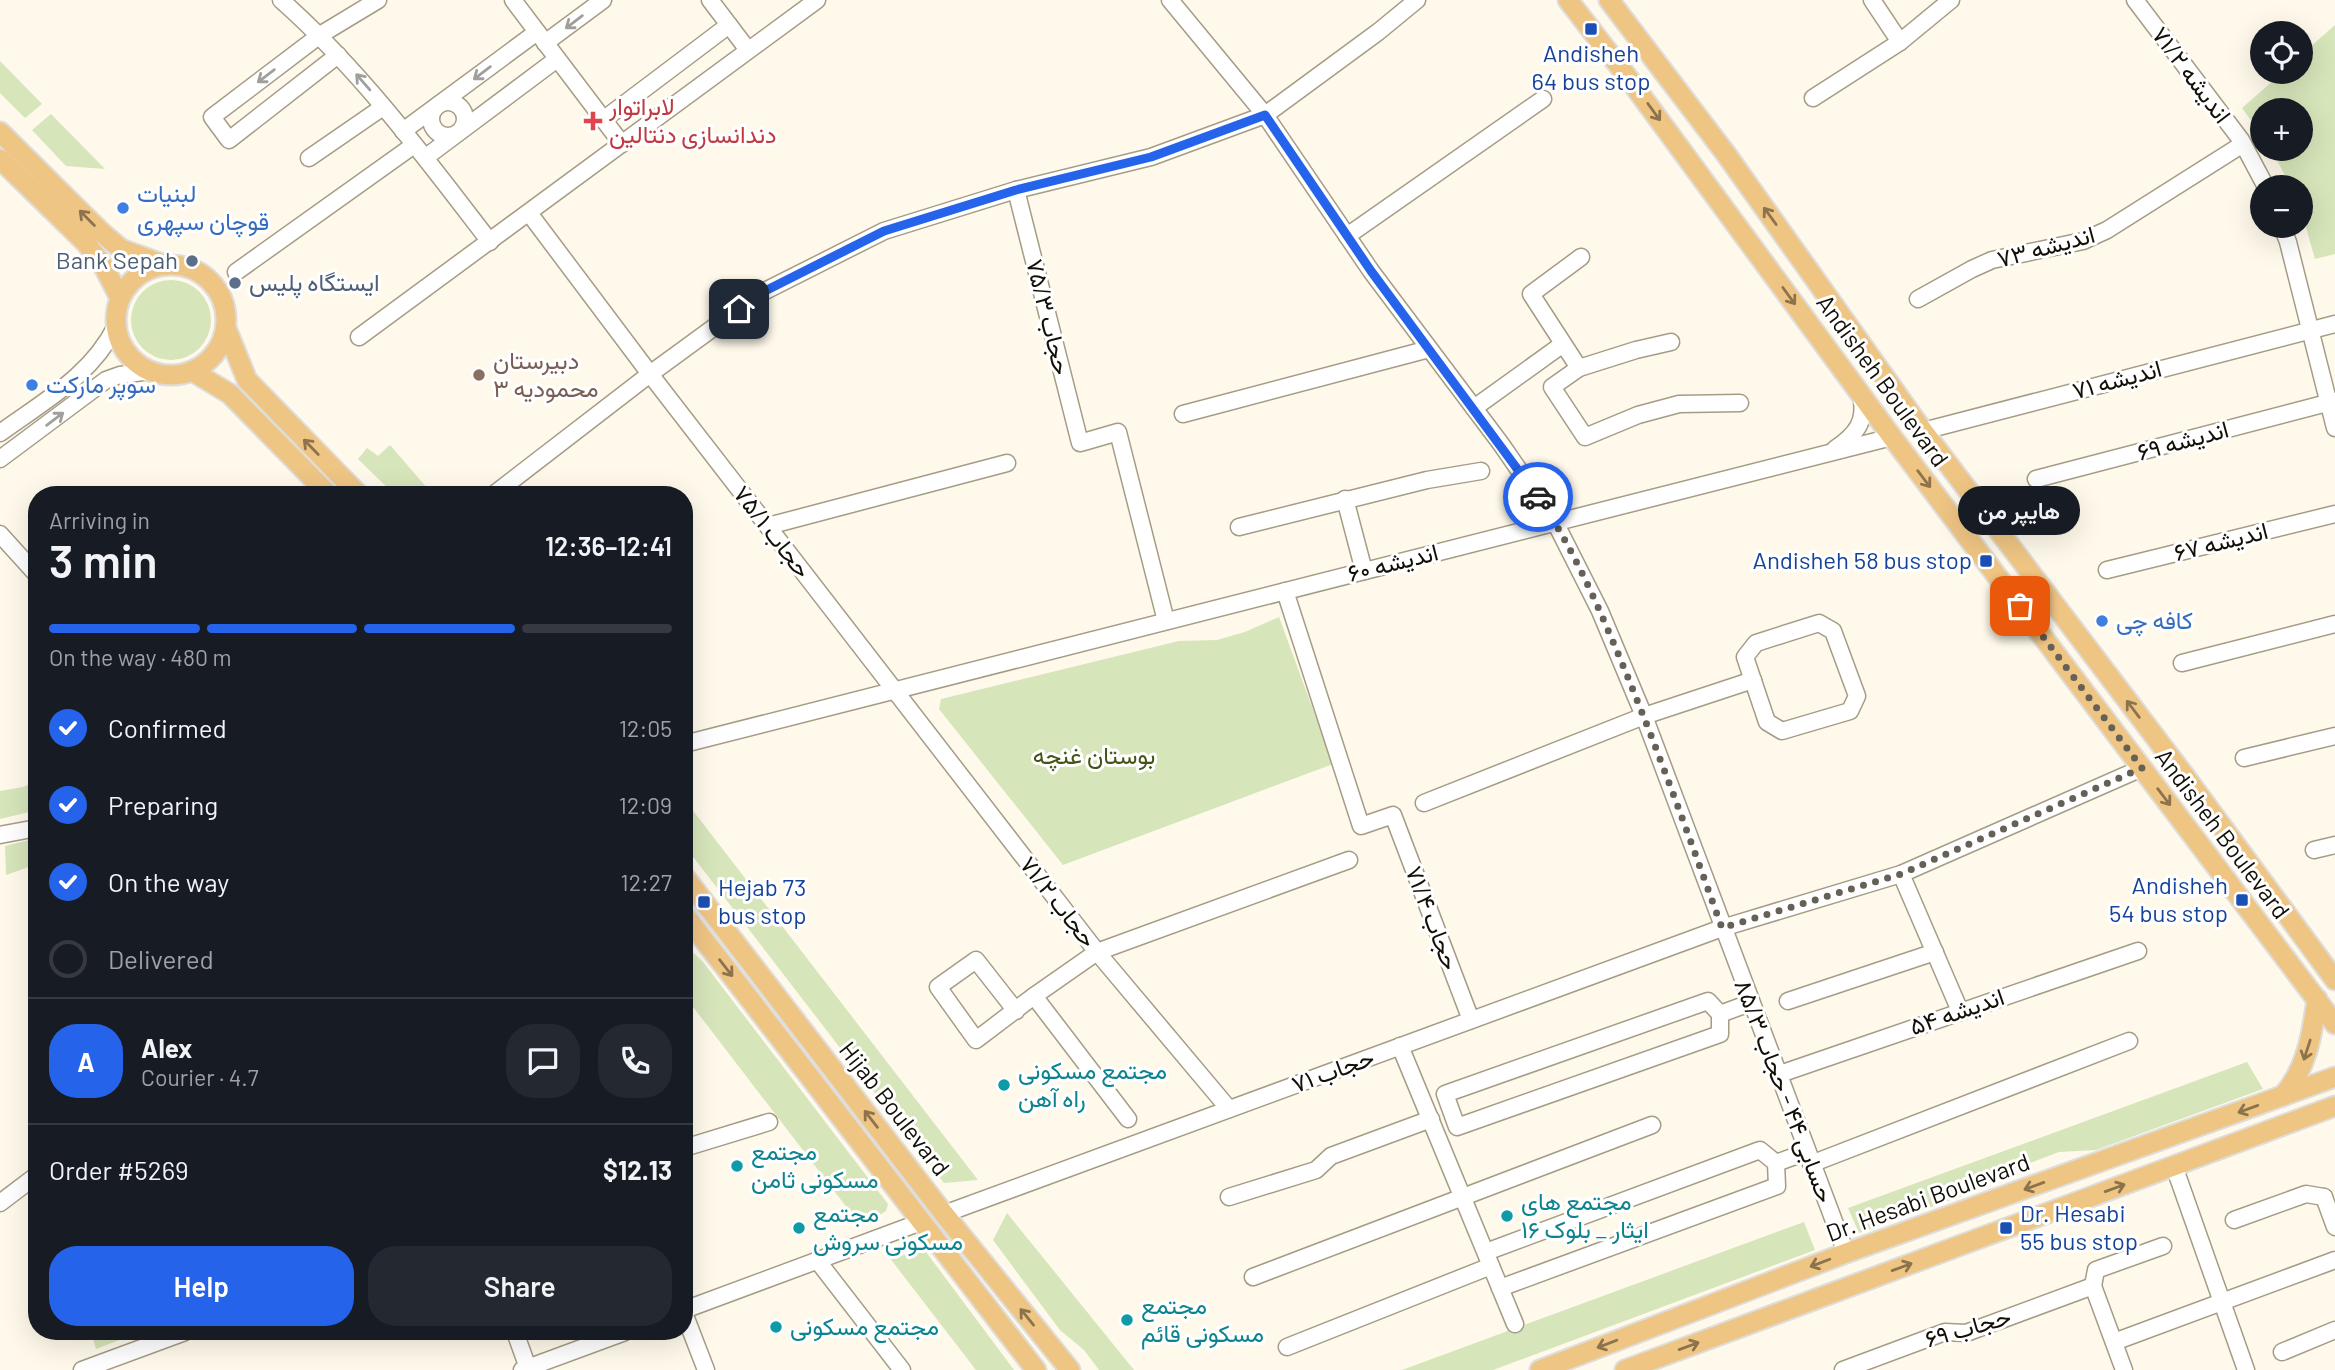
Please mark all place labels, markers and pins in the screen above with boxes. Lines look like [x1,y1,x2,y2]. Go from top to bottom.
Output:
marker: Andisheh 64 bus stop [1583,21,1599,37]
place label: Andisheh 64 bus stop [1532,38,1650,95]
place label: لابراتوار دندانسازی دنتالین [608,91,777,150]
marker: لابراتوار دندانسازی دنتالین [583,111,603,131]
place label: لبنیات قوچان سپهری [137,178,269,238]
marker: لبنیات قوچان سپهری [115,200,131,216]
place label: Bank Sepah [56,245,178,274]
marker: Bank Sepah [184,253,200,269]
place label: ایستگاه پلیس [249,267,380,299]
marker: ایستگاه پلیس [227,275,243,291]
pin [709,279,769,339]
place label: دبیرستان محمودیه ۳ [493,345,599,404]
marker: دبیرستان محمودیه ۳ [471,367,487,383]
place label: سوپر مارکت [46,369,156,401]
marker: سوپر مارکت [24,377,40,393]
callout: هایپر من [1959,487,2081,536]
place label: Andisheh 58 bus stop [1752,545,1972,574]
marker: Andisheh 58 bus stop [1978,553,1994,569]
pin [1990,576,2050,636]
place label: کافه چی [2116,605,2193,637]
marker: کافه چی [2094,613,2110,629]
place label: Andisheh 54 bus stop [2109,870,2228,927]
place label: Hejab 73 bus stop [718,872,807,929]
marker: Andisheh 54 bus stop [2234,892,2250,908]
marker: Hejab 73 bus stop [696,894,712,910]
place label: مجتمع مسکونی راه آهن [1018,1055,1167,1114]
marker: مجتمع مسکونی راه آهن [996,1077,1012,1093]
place label: مجتمع مسکونی ثامن [751,1136,879,1195]
marker: مجتمع مسکونی ثامن [729,1158,745,1174]
place label: مجتمع های ایثار _ بلوک ۱۶ [1521,1186,1649,1245]
place label: مجتمع مسکونی سروش [813,1198,963,1257]
place label: Dr. Hesabi 55 bus stop [2020,1198,2138,1255]
marker: مجتمع های ایثار _ بلوک ۱۶ [1499,1208,1515,1224]
marker: مجتمع مسکونی سروش [791,1220,807,1236]
marker: Dr. Hesabi 55 bus stop [1998,1220,2014,1236]
place label: مجتمع مسکونی قائم [1141,1290,1264,1350]
place label: مجتمع مسکونی [790,1311,939,1344]
marker: مجتمع مسکونی قائم [1119,1312,1135,1328]
marker: مجتمع مسکونی [768,1319,784,1335]

